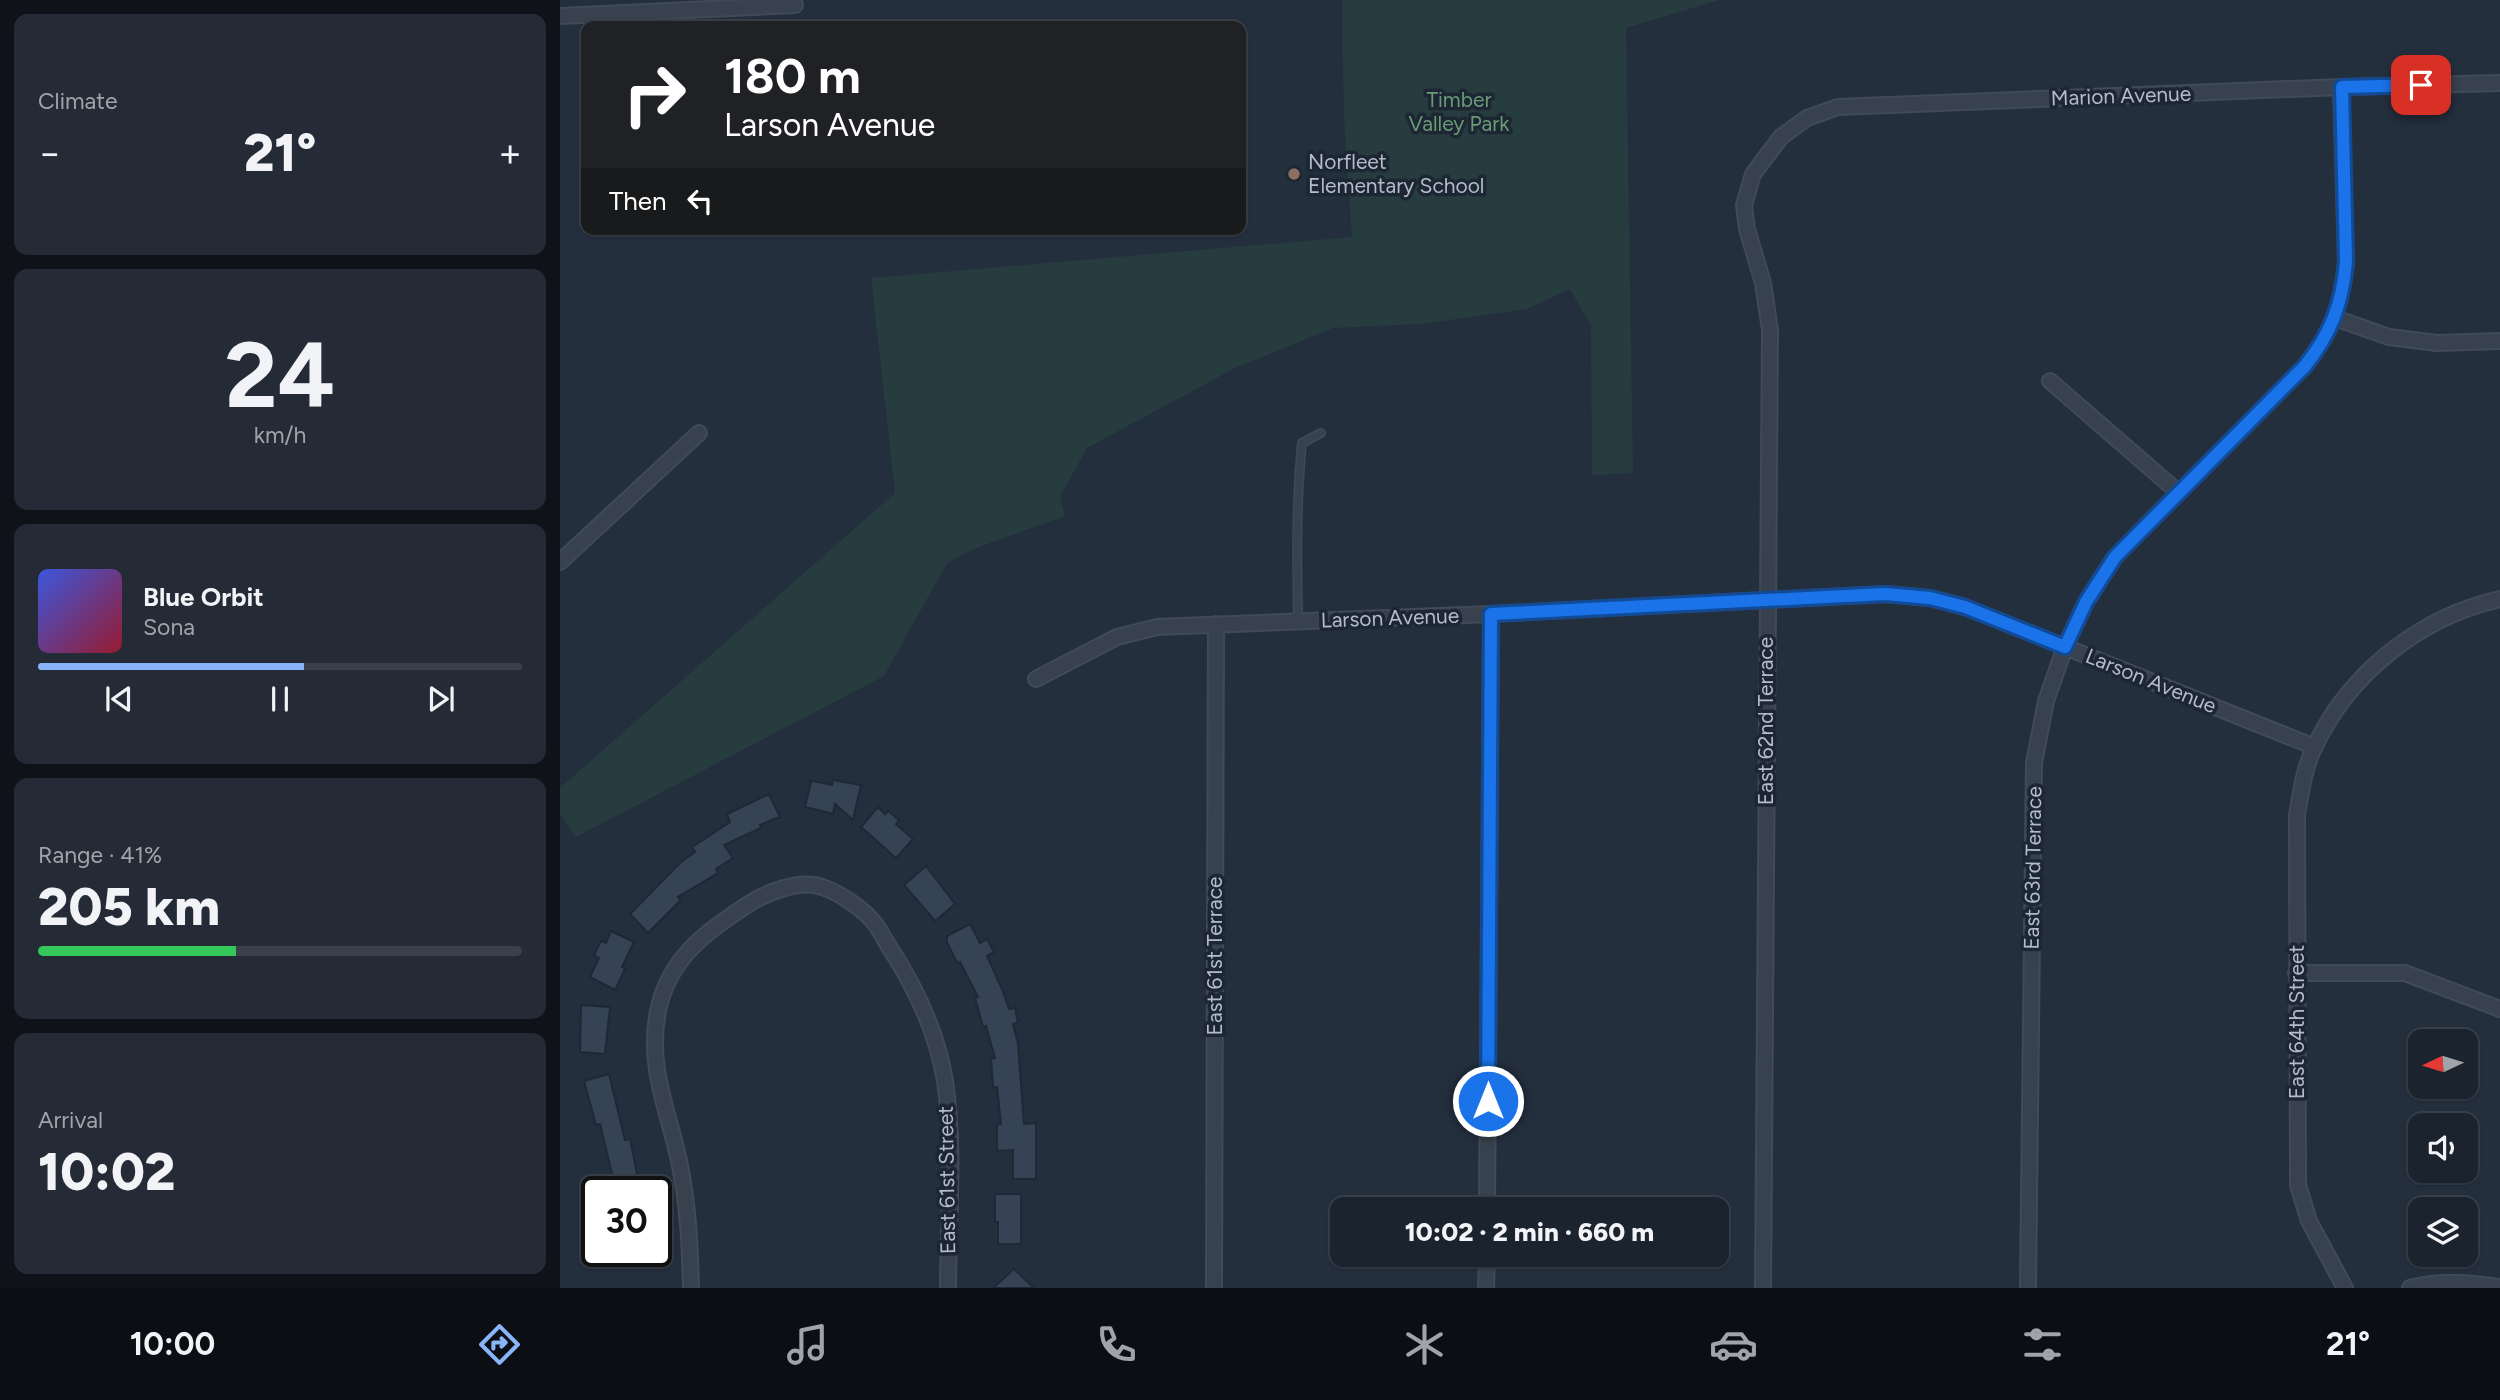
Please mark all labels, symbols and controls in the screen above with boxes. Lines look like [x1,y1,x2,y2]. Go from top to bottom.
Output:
text: 180 m [724,46,861,105]
icon: right [609,49,700,140]
pin [2391,55,2451,115]
icon: arrive [2402,66,2440,104]
street label: Marion Avenue [2050,81,2192,110]
text: Climate [38,87,117,115]
park label: Timber Valley Park [1408,87,1510,136]
text: Larson Avenue [724,106,935,144]
text: 21° [244,122,316,184]
text: − [38,130,62,176]
text: + [498,130,522,176]
place label: Norfleet Elementary School [1308,149,1484,198]
marker: Norfleet Elementary School [1286,166,1302,182]
icon: left [681,182,719,220]
text: Then [609,185,667,217]
text: 24 [225,321,335,430]
text: km/h [254,421,306,449]
text: Blue Orbit [143,581,264,613]
street label: Larson Avenue [1320,603,1460,632]
text: Sona [143,613,195,641]
street label: East 62nd Terrace [1753,637,1778,805]
street label: Larson Avenue [2082,643,2220,718]
icon: previous [100,680,138,718]
icon: pause [261,680,299,718]
icon: next [422,680,460,718]
street label: East 63rd Terrace [2019,786,2046,950]
text: Range · 41% [38,841,162,869]
text: 205 km [38,876,220,938]
street label: East 61st Terrace [1202,876,1227,1036]
street label: East 64th Street [2284,945,2309,1099]
north arrow [2408,1029,2478,1099]
map controls [2408,1029,2478,1267]
position arrow [1451,1064,1525,1138]
text: Arrival [38,1106,103,1134]
street label: East 61st Street [933,1106,960,1254]
button: sound [2408,1113,2478,1183]
text: 10:02 [38,1141,175,1203]
speed limit sign: 30 [581,1176,672,1267]
button: layers [2408,1197,2478,1267]
text: 10:02 · 2 min · 660 m [1405,1216,1654,1248]
icon: directions [475,1320,524,1369]
icon: music [783,1320,832,1369]
icon: phone [1092,1320,1141,1369]
icon: climate [1400,1320,1449,1369]
icon: car [1709,1320,1758,1369]
icon: filters [2018,1320,2067,1369]
text: 10:00 [130,1325,215,1363]
text: 21° [2326,1325,2370,1363]

